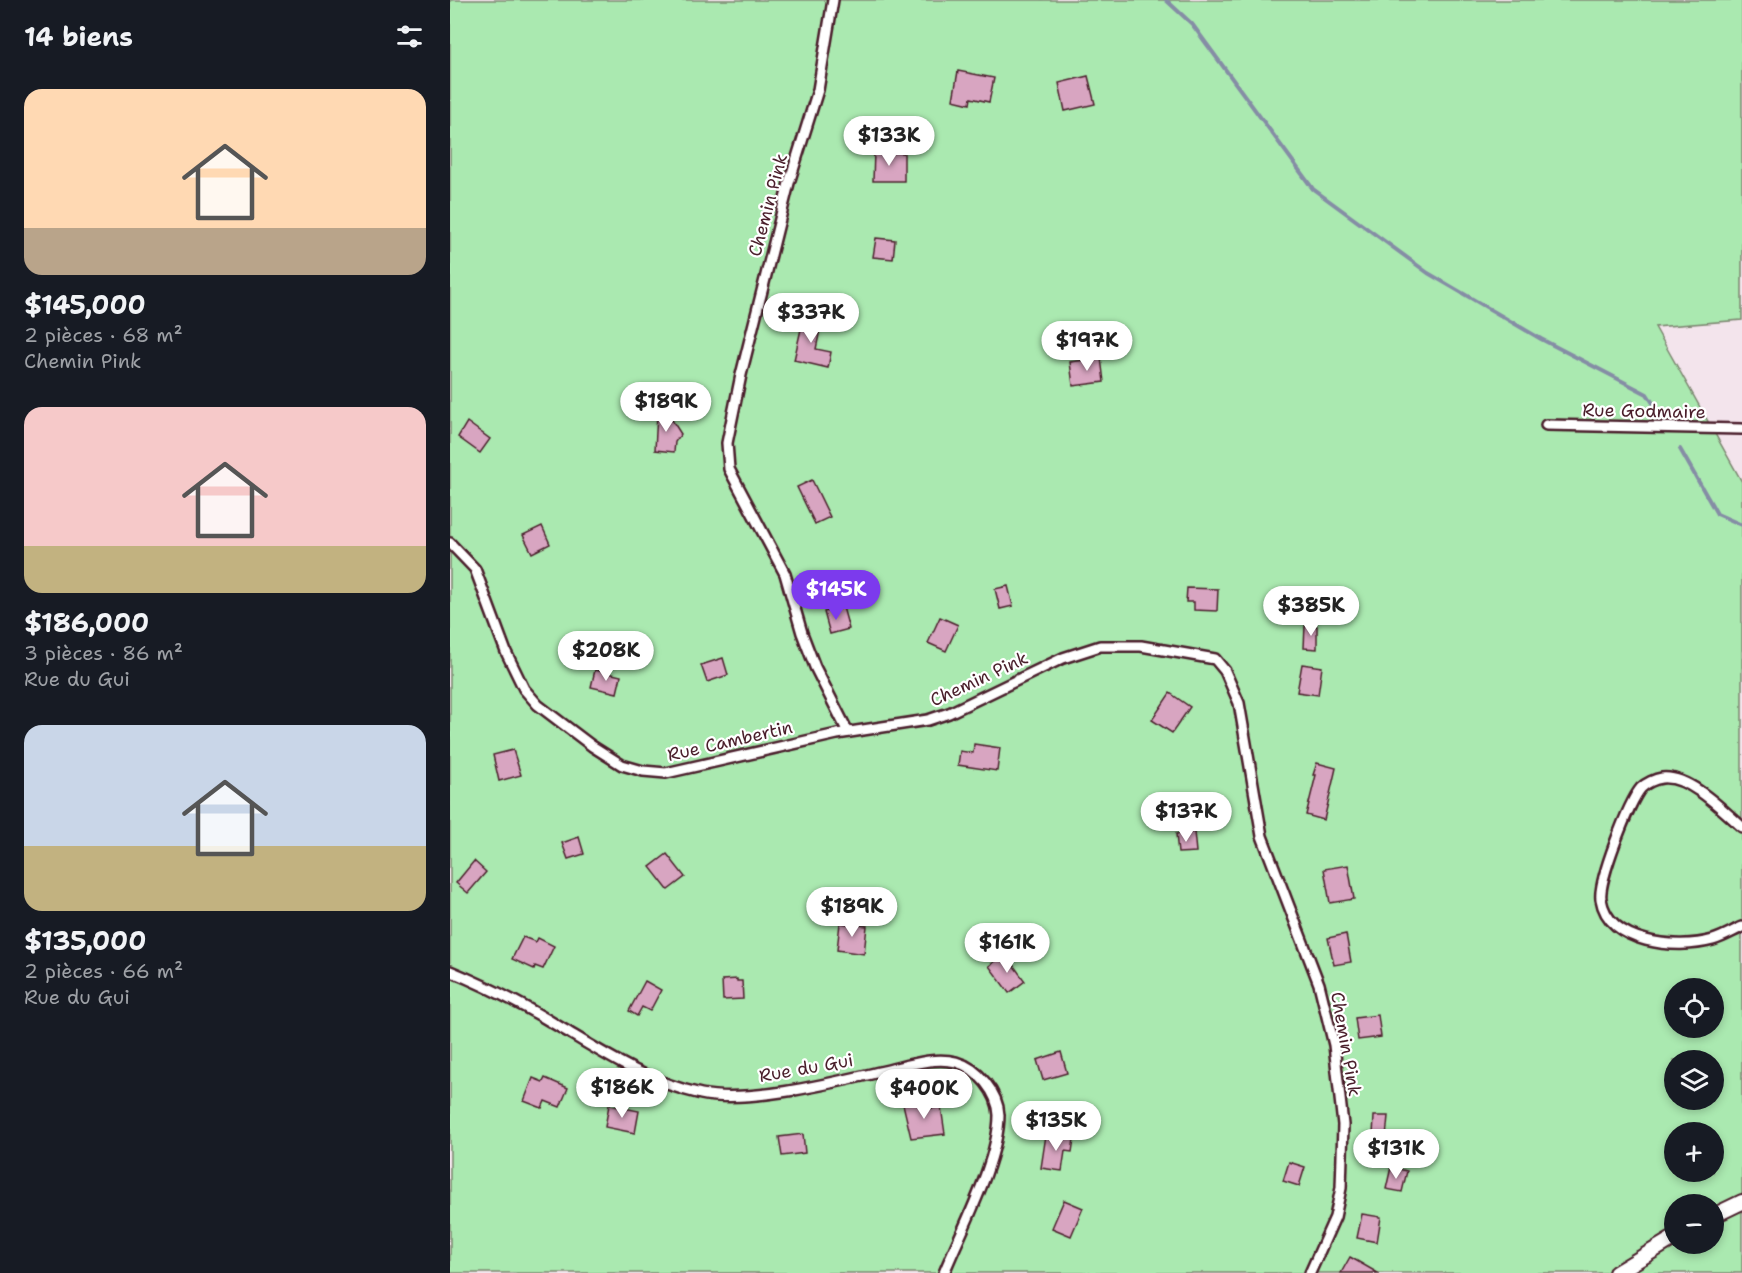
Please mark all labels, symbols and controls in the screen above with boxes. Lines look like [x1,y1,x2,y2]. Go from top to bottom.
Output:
text: 14 biens [24,19,133,54]
icon: filters [393,20,426,53]
pin: $133K [847,116,931,167]
text: $133K [858,122,920,148]
icon: home [171,128,279,236]
street label: Chemin Pink [743,151,793,259]
text: $145,000 [24,287,146,322]
pin: $337K [769,293,853,344]
text: $337K [777,299,845,325]
pin: $197K [1045,321,1129,372]
text: 2 pièces · 68 m² [24,322,183,348]
text: $197K [1055,327,1119,353]
text: Chemin Pink [24,348,141,374]
pin: $189K [624,382,708,433]
text: $189K [634,388,698,414]
street label: Rue Godmaire [1582,398,1706,424]
icon: home [171,446,279,554]
pin: $145K [794,570,878,621]
text: $145K [805,576,867,602]
pin: $385K [1269,586,1353,637]
text: $385K [1277,592,1345,618]
text: $186,000 [24,605,149,640]
pin: $208K [564,631,648,682]
text: $208K [572,637,640,663]
text: 3 pièces · 86 m² [24,640,183,666]
street label: Chemin Pink [926,646,1032,712]
text: Rue du Gui [24,666,130,692]
street label: Rue Cambertin [665,715,795,767]
icon: home [171,764,279,872]
pin: $137K [1144,792,1228,843]
text: $137K [1155,798,1217,824]
pin: $189K [810,887,894,938]
text: $189K [820,893,884,919]
text: $135,000 [24,923,146,958]
pin: $161K [965,923,1049,974]
text: $161K [979,929,1035,955]
text: 2 pièces · 66 m² [24,958,183,984]
map controls [1664,978,1724,1254]
button: locate [1664,978,1724,1038]
text: Rue du Gui [24,984,130,1010]
street label: Chemin Pink [1325,990,1367,1098]
street label: Rue du Gui [757,1048,855,1088]
button: layers [1664,1050,1724,1110]
pin: $186K [580,1068,664,1119]
pin: $400K [882,1069,966,1120]
text: $186K [590,1074,654,1100]
text: $400K [889,1075,959,1101]
pin: $135K [1014,1101,1098,1152]
text: $135K [1025,1107,1087,1133]
button: + [1664,1122,1724,1182]
pin: $131K [1354,1129,1438,1180]
text: $131K [1367,1135,1425,1161]
button: − [1664,1194,1724,1254]

